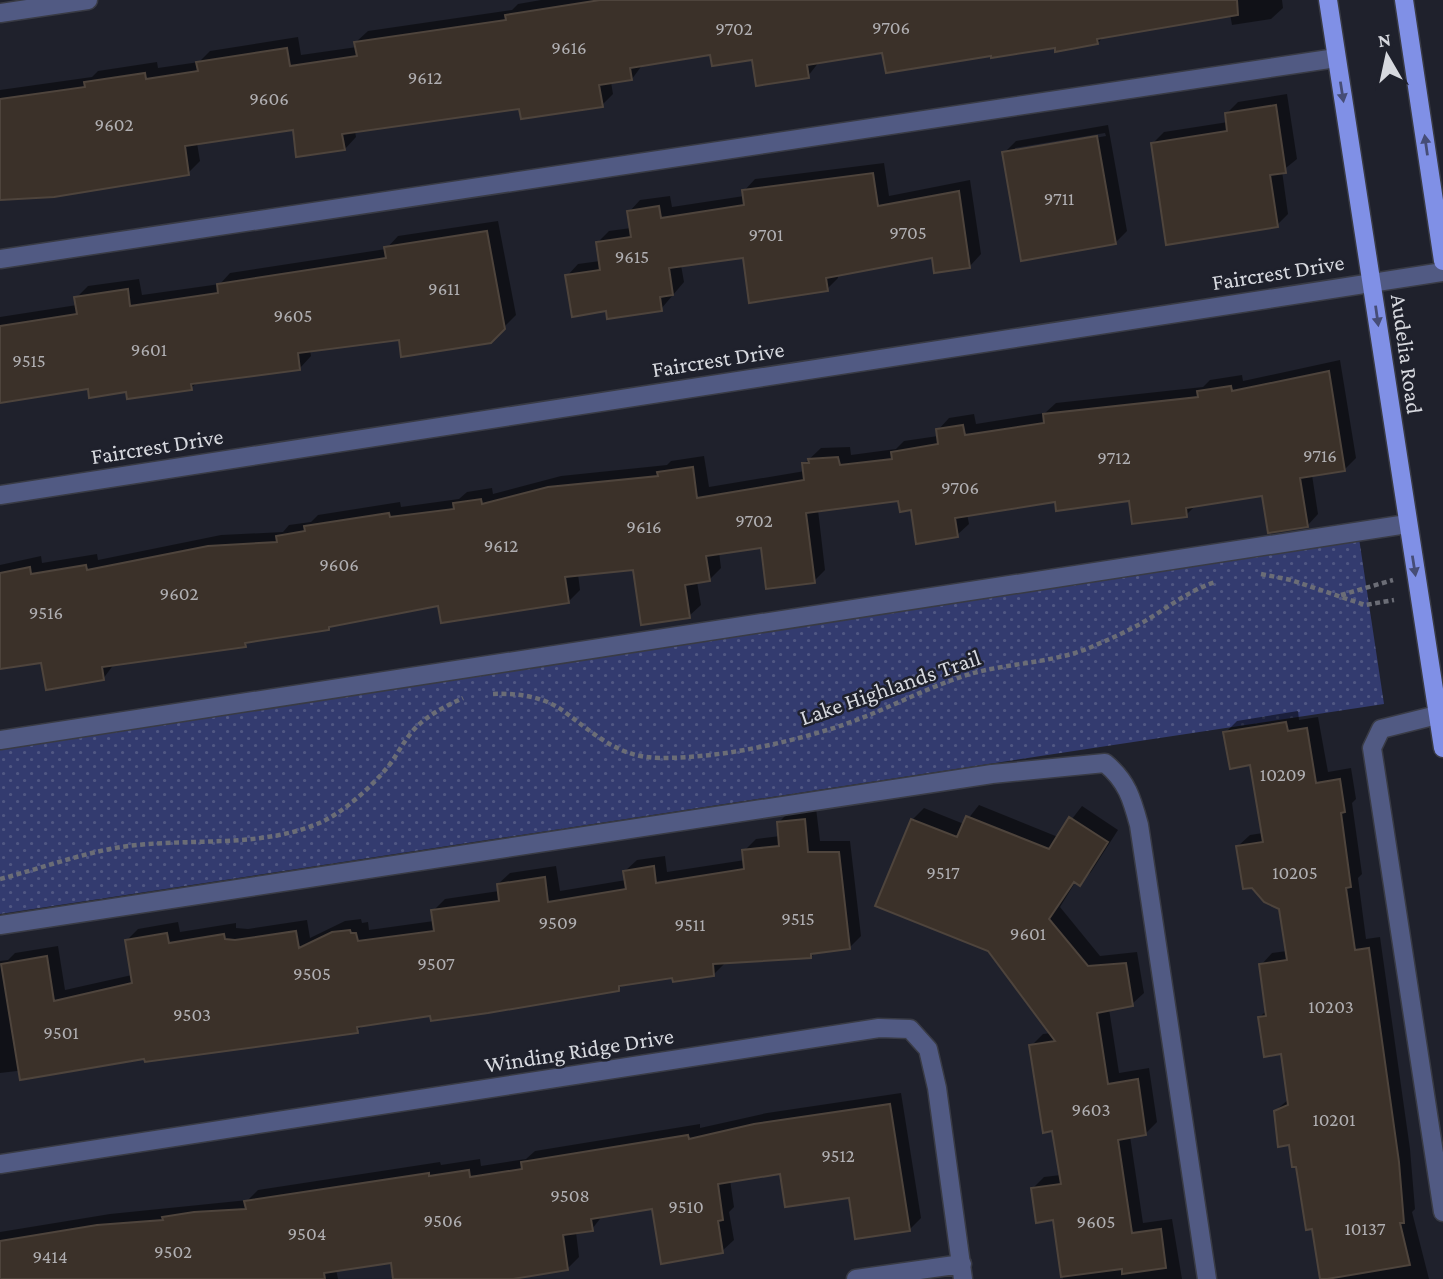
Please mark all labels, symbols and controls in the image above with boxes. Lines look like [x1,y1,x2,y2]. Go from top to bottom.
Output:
house number: 9706 [872,17,910,38]
house number: 9702 [715,18,753,39]
north arrow [1352,21,1422,91]
text: N [1376,28,1393,51]
house number: 9616 [551,37,587,58]
house number: 9612 [408,67,442,88]
one-way arrow [1337,81,1348,103]
house number: 9606 [249,88,289,109]
house number: 9602 [95,114,133,135]
one-way arrow [1420,134,1431,156]
house number: 9711 [1044,188,1074,209]
house number: 9705 [889,222,927,243]
house number: 9701 [749,224,783,245]
house number: 9615 [615,246,649,267]
street label: Faircrest Drive [1210,249,1346,295]
house number: 9611 [428,278,460,299]
street label: Audelia Road [1386,292,1428,416]
house number: 9605 [273,305,313,326]
one-way arrow [1372,306,1383,328]
street label: Faircrest Drive [650,336,786,382]
house number: 9601 [131,339,167,360]
house number: 9515 [12,350,46,371]
street label: Faircrest Drive [89,423,225,469]
house number: 9716 [1303,445,1337,466]
house number: 9712 [1097,447,1131,468]
house number: 9706 [941,477,979,498]
house number: 9702 [735,510,773,531]
house number: 9616 [626,516,662,537]
house number: 9612 [484,535,518,556]
house number: 9606 [319,554,359,575]
one-way arrow [1409,555,1420,577]
house number: 9602 [160,583,198,604]
house number: 9516 [29,602,63,623]
street label: Lake Highlands Trail [796,644,984,730]
house number: 10209 [1260,764,1306,785]
house number: 9517 [926,862,960,883]
house number: 10205 [1272,862,1318,883]
house number: 9515 [781,908,815,929]
house number: 9509 [539,912,577,933]
house number: 9511 [675,914,705,935]
house number: 9601 [1010,923,1046,944]
house number: 9507 [417,953,455,974]
house number: 9505 [293,963,331,984]
house number: 10203 [1308,996,1354,1017]
house number: 9503 [173,1004,211,1025]
house number: 9501 [43,1022,79,1043]
street label: Winding Ridge Drive [482,1022,676,1078]
house number: 9603 [1072,1099,1110,1120]
house number: 10201 [1313,1109,1355,1130]
house number: 9512 [821,1145,855,1166]
house number: 9508 [550,1185,590,1206]
house number: 9510 [668,1196,704,1217]
house number: 9506 [424,1210,462,1231]
house number: 9605 [1076,1211,1116,1232]
house number: 10137 [1345,1218,1386,1239]
house number: 9504 [288,1223,326,1244]
house number: 9502 [154,1241,192,1262]
house number: 9414 [32,1246,68,1267]

